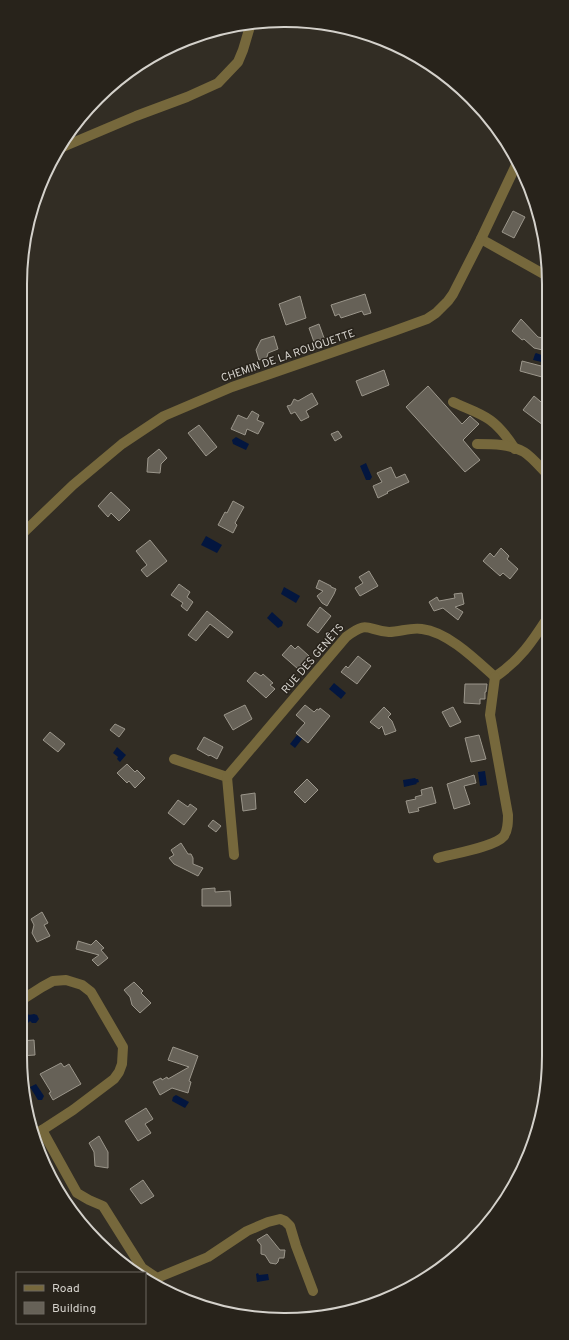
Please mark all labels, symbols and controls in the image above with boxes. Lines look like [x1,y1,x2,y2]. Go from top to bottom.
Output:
street label: CHEMIN DE LA ROUQUETTE [219,326,357,386]
street label: RUE DES GENÊTS [278,620,347,697]
legend [16,1272,146,1324]
text: Road [52,1281,80,1297]
text: Building [52,1301,96,1317]

